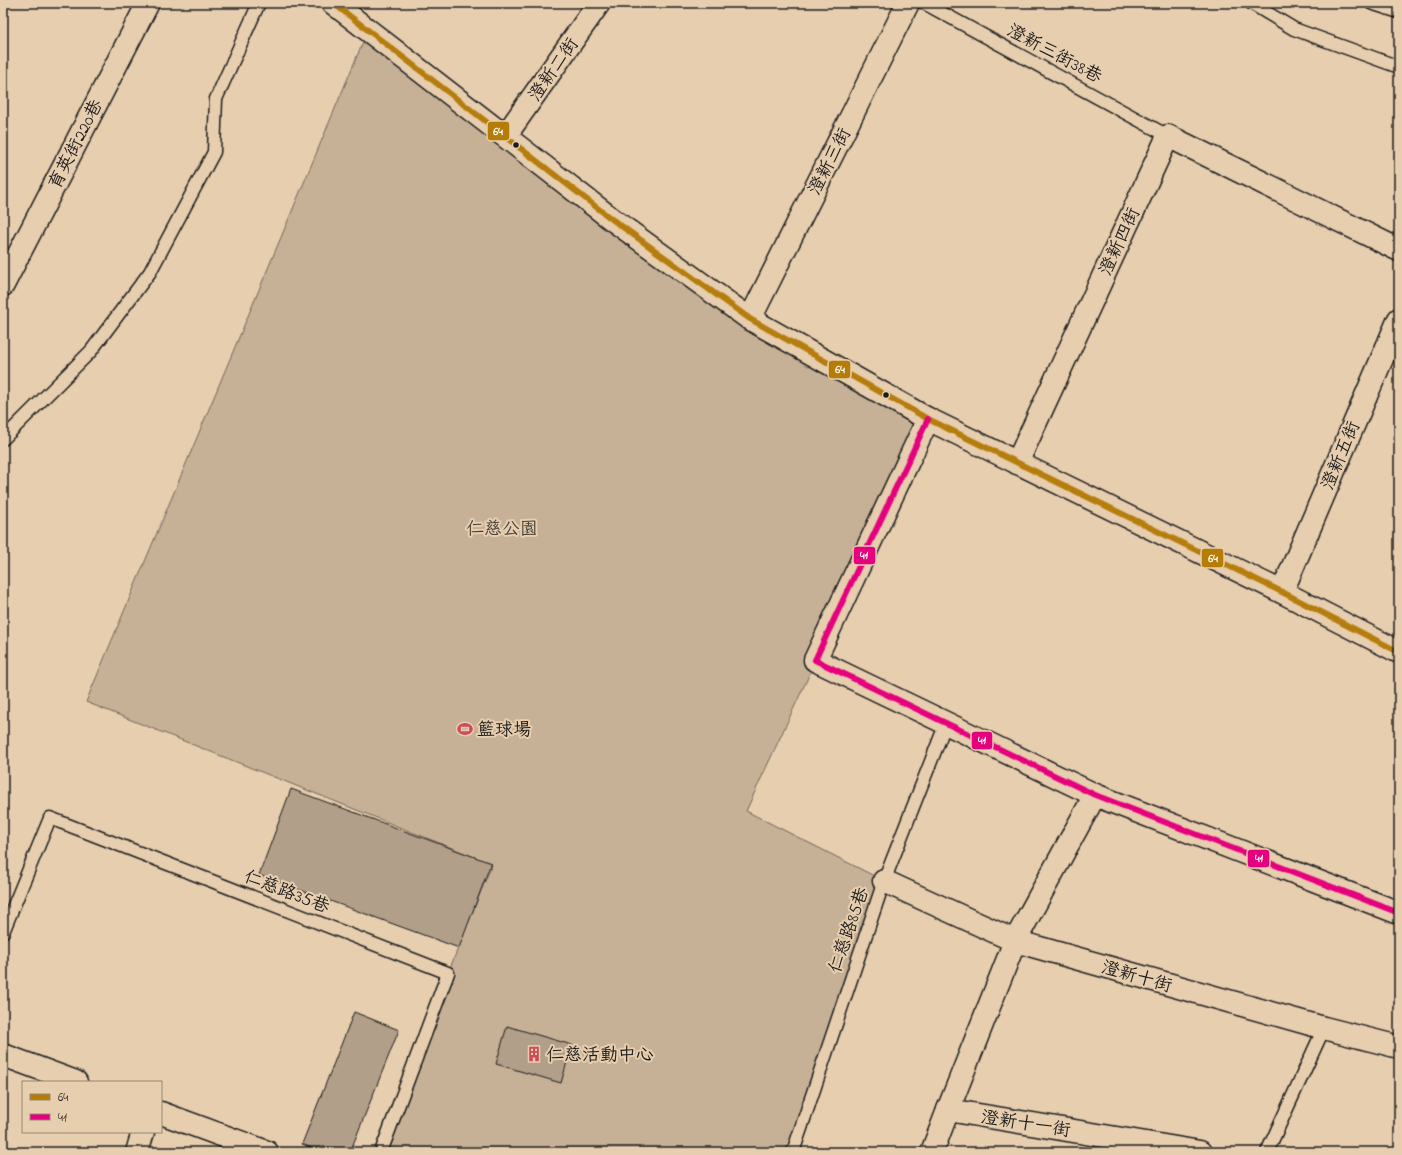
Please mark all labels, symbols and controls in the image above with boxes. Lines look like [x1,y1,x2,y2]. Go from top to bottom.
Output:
street label: 澄新三街38巷 [1002,19,1106,91]
street label: 澄新二街 [523,33,586,107]
street label: 育英街220巷 [43,95,111,194]
line badge: 64 [487,121,510,141]
text: 64 [492,124,503,140]
street label: 澄新三街 [803,124,859,200]
unlabelled marker [511,140,521,150]
street label: 澄新四街 [1094,204,1148,280]
line badge: 64 [828,360,851,379]
text: 64 [834,362,845,378]
unlabelled marker [881,390,891,400]
street label: 澄新五街 [1316,418,1368,494]
park label: 仁慈公園 [466,517,538,543]
line badge: 41 [853,546,876,565]
text: 41 [859,548,869,564]
line badge: 64 [1201,548,1224,568]
text: 64 [1207,551,1218,567]
place label: 籃球場 [477,718,531,744]
sports icon: 籃球場 [456,720,474,738]
line badge: 41 [971,731,993,750]
text: 41 [977,733,987,749]
line badge: 41 [1247,849,1270,868]
text: 41 [1254,851,1264,867]
street label: 仁慈路35巷 [240,865,333,921]
street label: 仁慈路85巷 [823,884,877,977]
street label: 澄新十街 [1098,956,1175,1000]
place label: 仁慈活動中心 [546,1043,654,1069]
building icon: 仁慈活動中心 [525,1045,543,1063]
legend [22,1081,162,1133]
text: 64 [58,1089,68,1107]
street label: 澄新十一街 [979,1105,1072,1145]
text: 41 [58,1109,67,1127]

